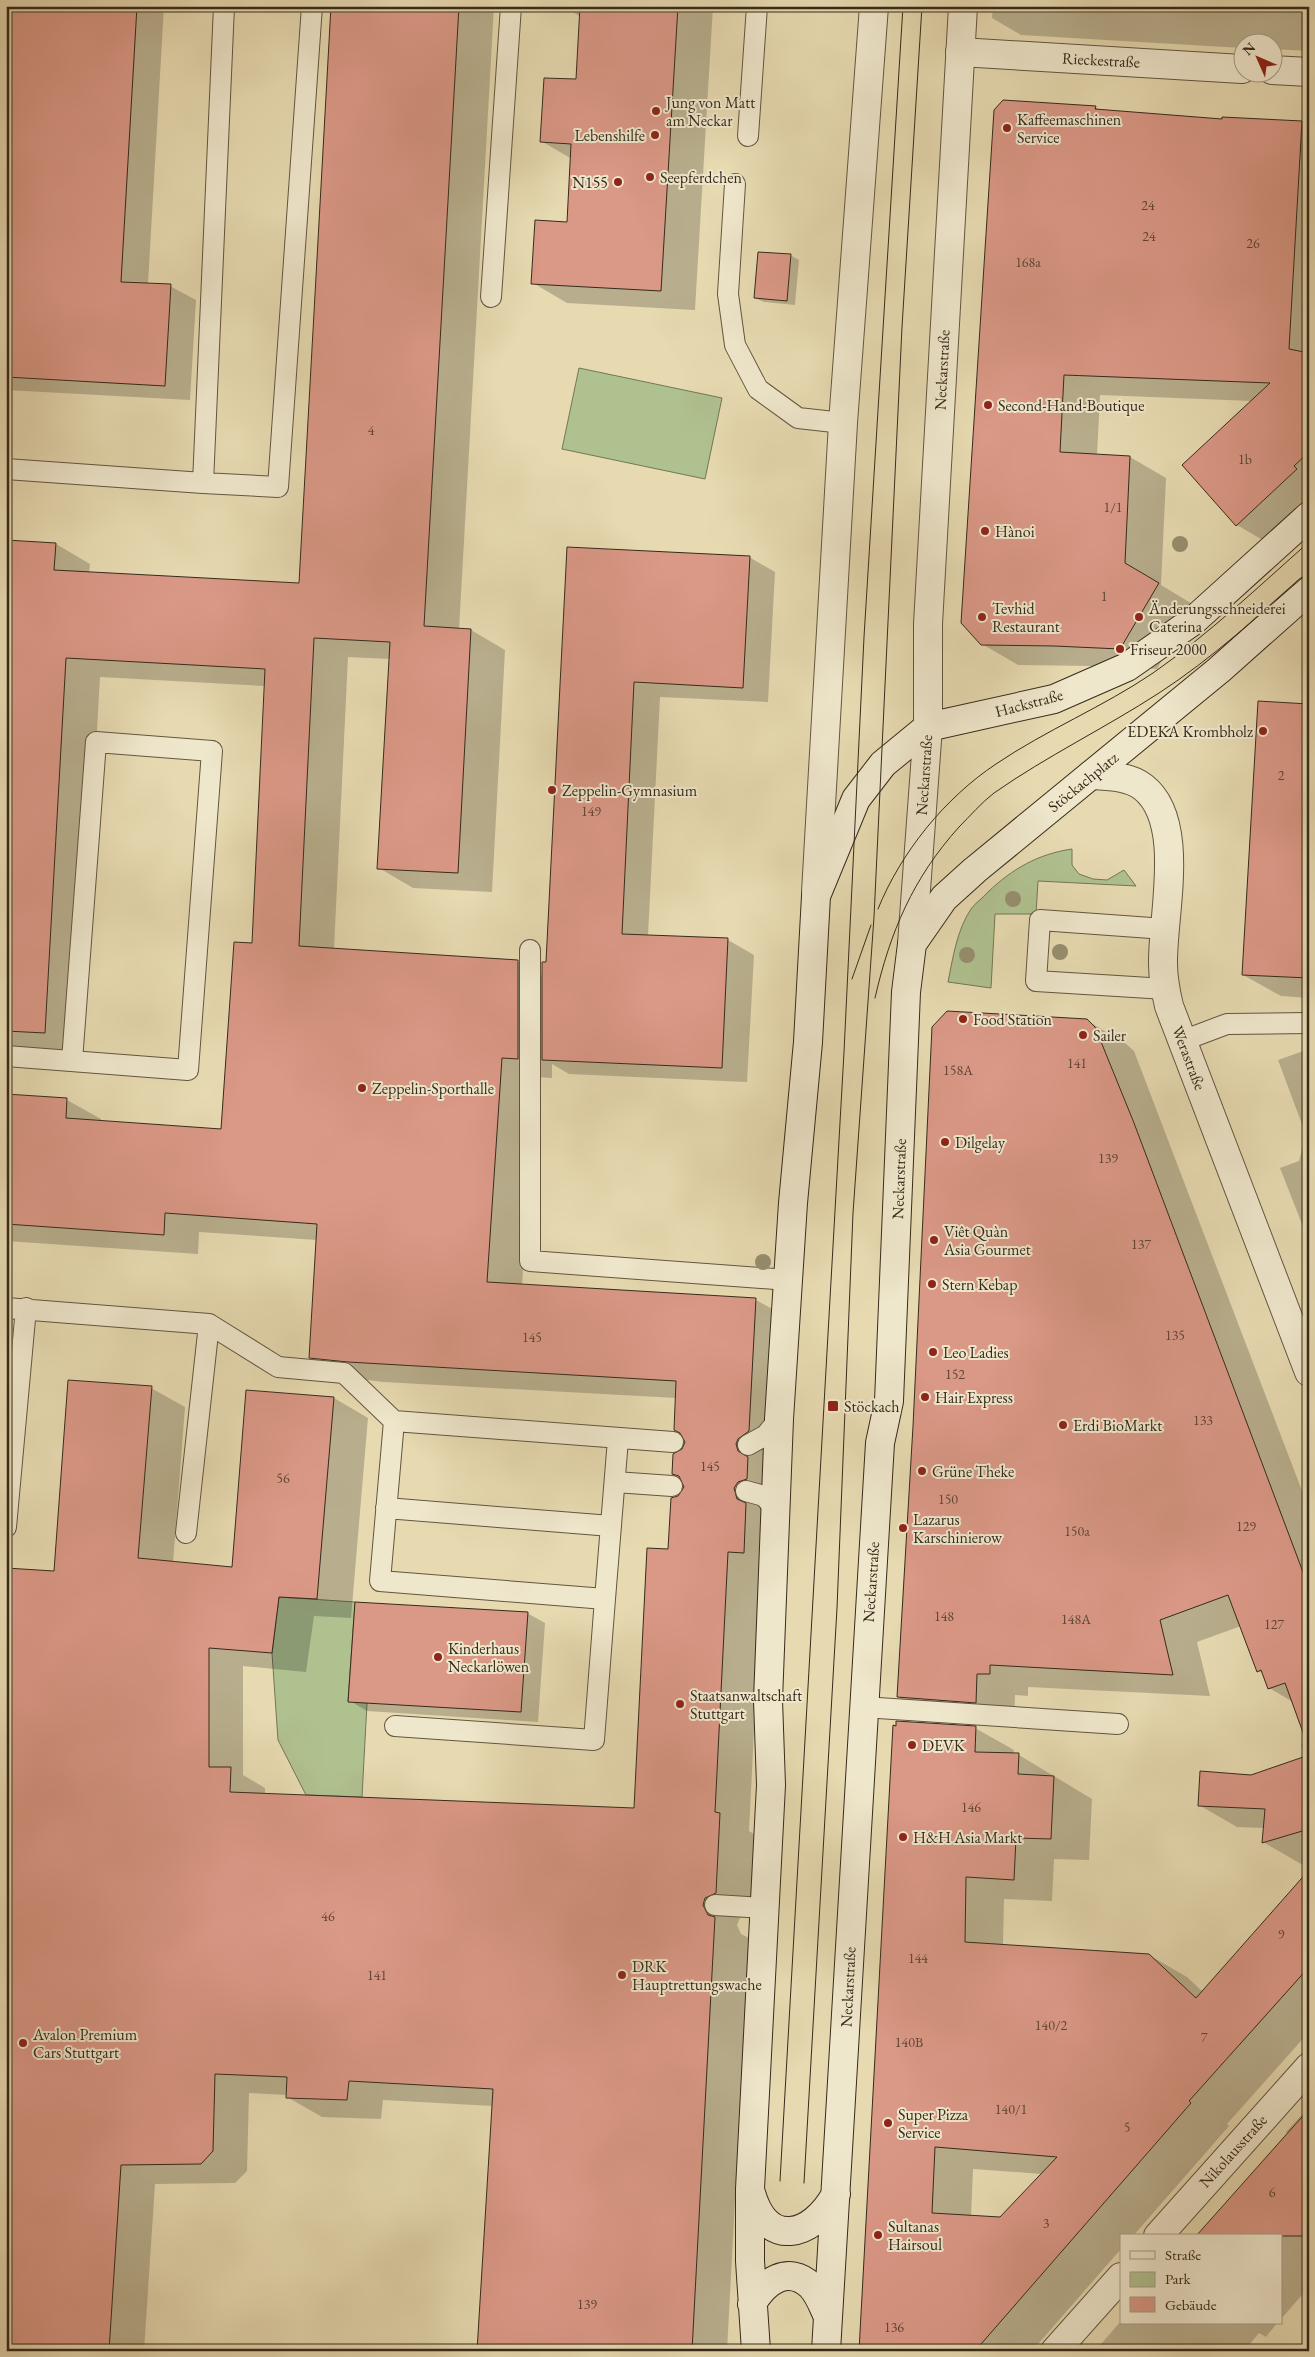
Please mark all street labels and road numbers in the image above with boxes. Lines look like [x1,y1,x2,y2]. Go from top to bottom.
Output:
street label: Rieckestraße [1062,47,1140,73]
street label: Neckarstraße [929,329,955,411]
street label: Hackstraße [993,684,1065,722]
street label: Neckarstraße [911,734,937,816]
street label: Stöckachplatz [1043,747,1123,817]
street label: Werastraße [1167,1023,1211,1093]
street label: Neckarstraße [887,1138,911,1220]
street label: Neckarstraße [858,1541,884,1623]
street label: Neckarstraße [835,1946,861,2028]
street label: Nikolausstraße [1194,2110,1272,2192]

